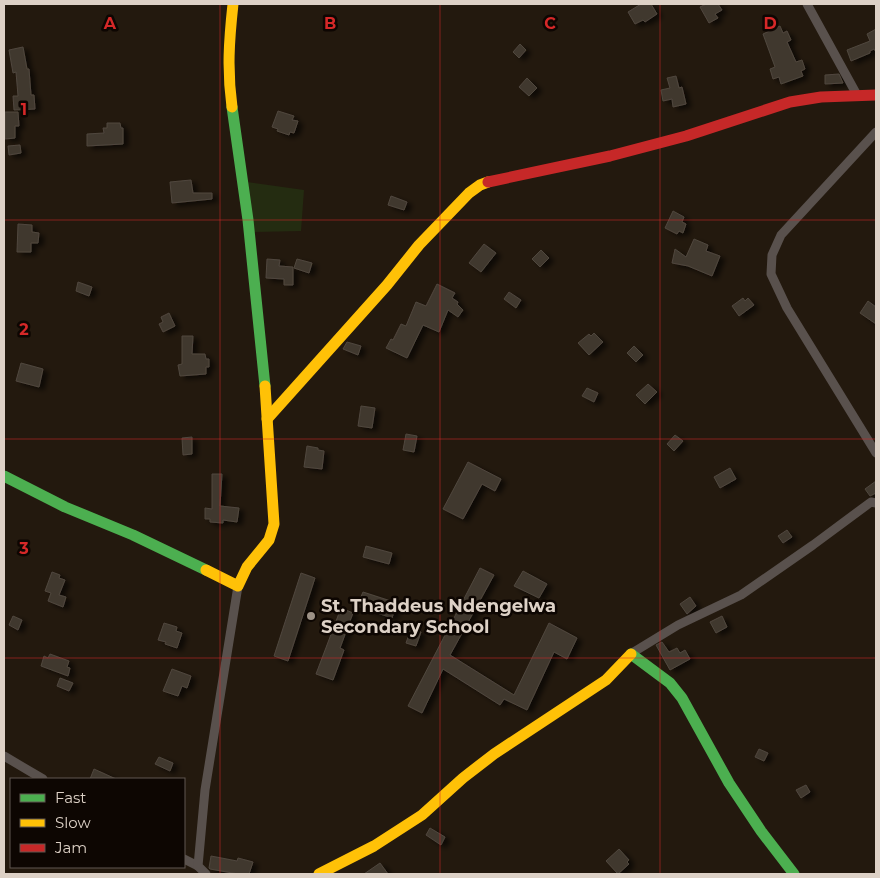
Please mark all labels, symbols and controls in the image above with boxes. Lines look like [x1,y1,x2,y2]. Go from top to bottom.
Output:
text: A [103,14,117,33]
text: B [324,14,336,33]
text: C [544,14,556,33]
text: D [763,14,777,33]
text: 1 [21,100,27,119]
text: 2 [19,320,29,339]
text: 3 [18,539,29,558]
place label: St. Thaddeus Ndengelwa Secondary School [321,595,556,638]
marker: St. Thaddeus Ndengelwa Secondary School [305,610,317,622]
legend [10,778,185,868]
text: Fast [55,788,86,807]
text: Slow [55,813,91,832]
text: Jam [54,838,87,857]

